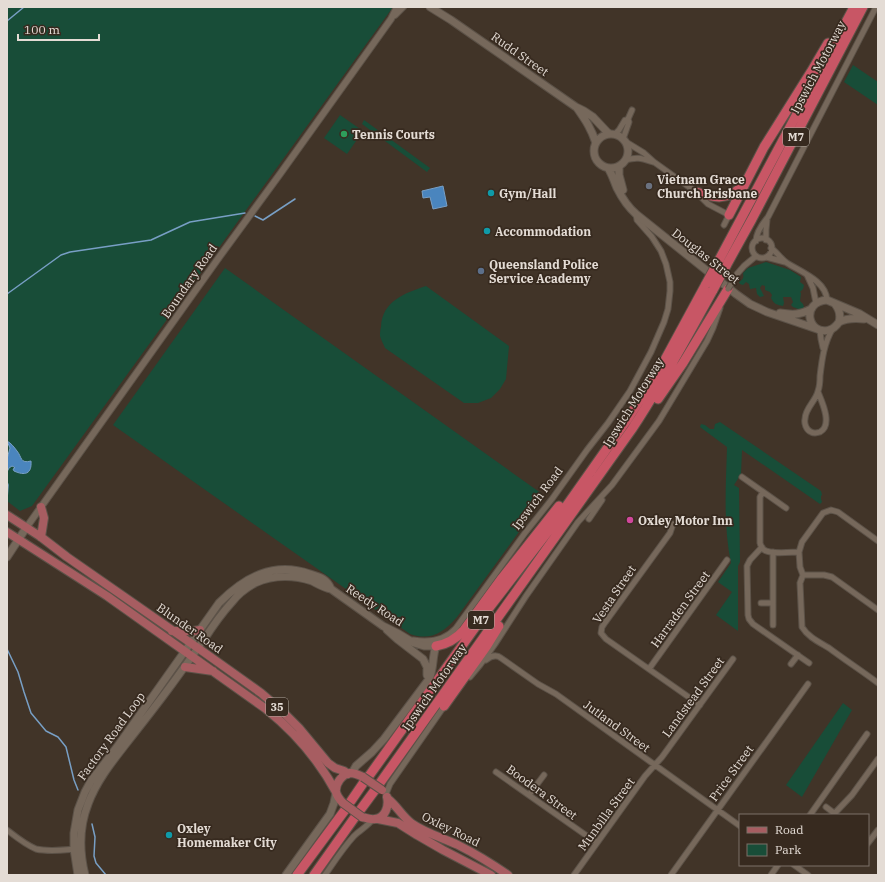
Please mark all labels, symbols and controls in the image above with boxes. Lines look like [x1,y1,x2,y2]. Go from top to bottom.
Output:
scale bar [18,16,99,42]
street label: Ipswich Motorway [787,18,849,116]
text: 100 m [24,22,60,37]
street label: Rudd Street [488,29,552,79]
place label: Tennis Courts [352,127,435,142]
road number: M7 [783,128,809,146]
marker: Tennis Courts [339,129,349,139]
place label: Vietnam Grace Church Brisbane [657,172,757,201]
marker: Vietnam Grace Church Brisbane [644,181,654,191]
place label: Gym/Hall [499,186,556,201]
marker: Gym/Hall [486,188,496,198]
place label: Accommodation [495,224,591,239]
street label: Douglas Street [669,225,743,287]
marker: Accommodation [482,226,492,236]
street label: Boundary Road [158,241,220,321]
place label: Queensland Police Service Academy [489,257,599,286]
marker: Queensland Police Service Academy [476,266,486,276]
street label: Ipswich Motorway [599,354,667,450]
street label: Ipswich Road [508,463,566,533]
place label: Oxley Motor Inn [638,513,733,528]
marker: Oxley Motor Inn [625,515,635,525]
street label: Vesta Street [589,562,639,626]
street label: Harraden Street [647,568,713,650]
street label: Reedy Road [343,581,407,629]
street label: Blunder Road [154,600,226,656]
road number: M7 [468,611,494,629]
street label: Ipswich Motorway [398,640,470,733]
street label: Landstead Street [659,654,727,740]
street label: Factory Road Loop [74,689,148,783]
street label: Jutland Street [581,697,653,755]
road number: 35 [266,698,288,716]
street label: Price Street [706,742,756,804]
street label: Boodera Street [504,761,580,823]
street label: Munbilla Street [574,774,638,854]
street label: Oxley Road [419,808,483,850]
legend [739,814,869,866]
place label: Oxley Homemaker City [177,821,277,850]
text: Road [775,822,804,837]
marker: Oxley Homemaker City [164,830,174,840]
text: Park [775,842,801,857]

